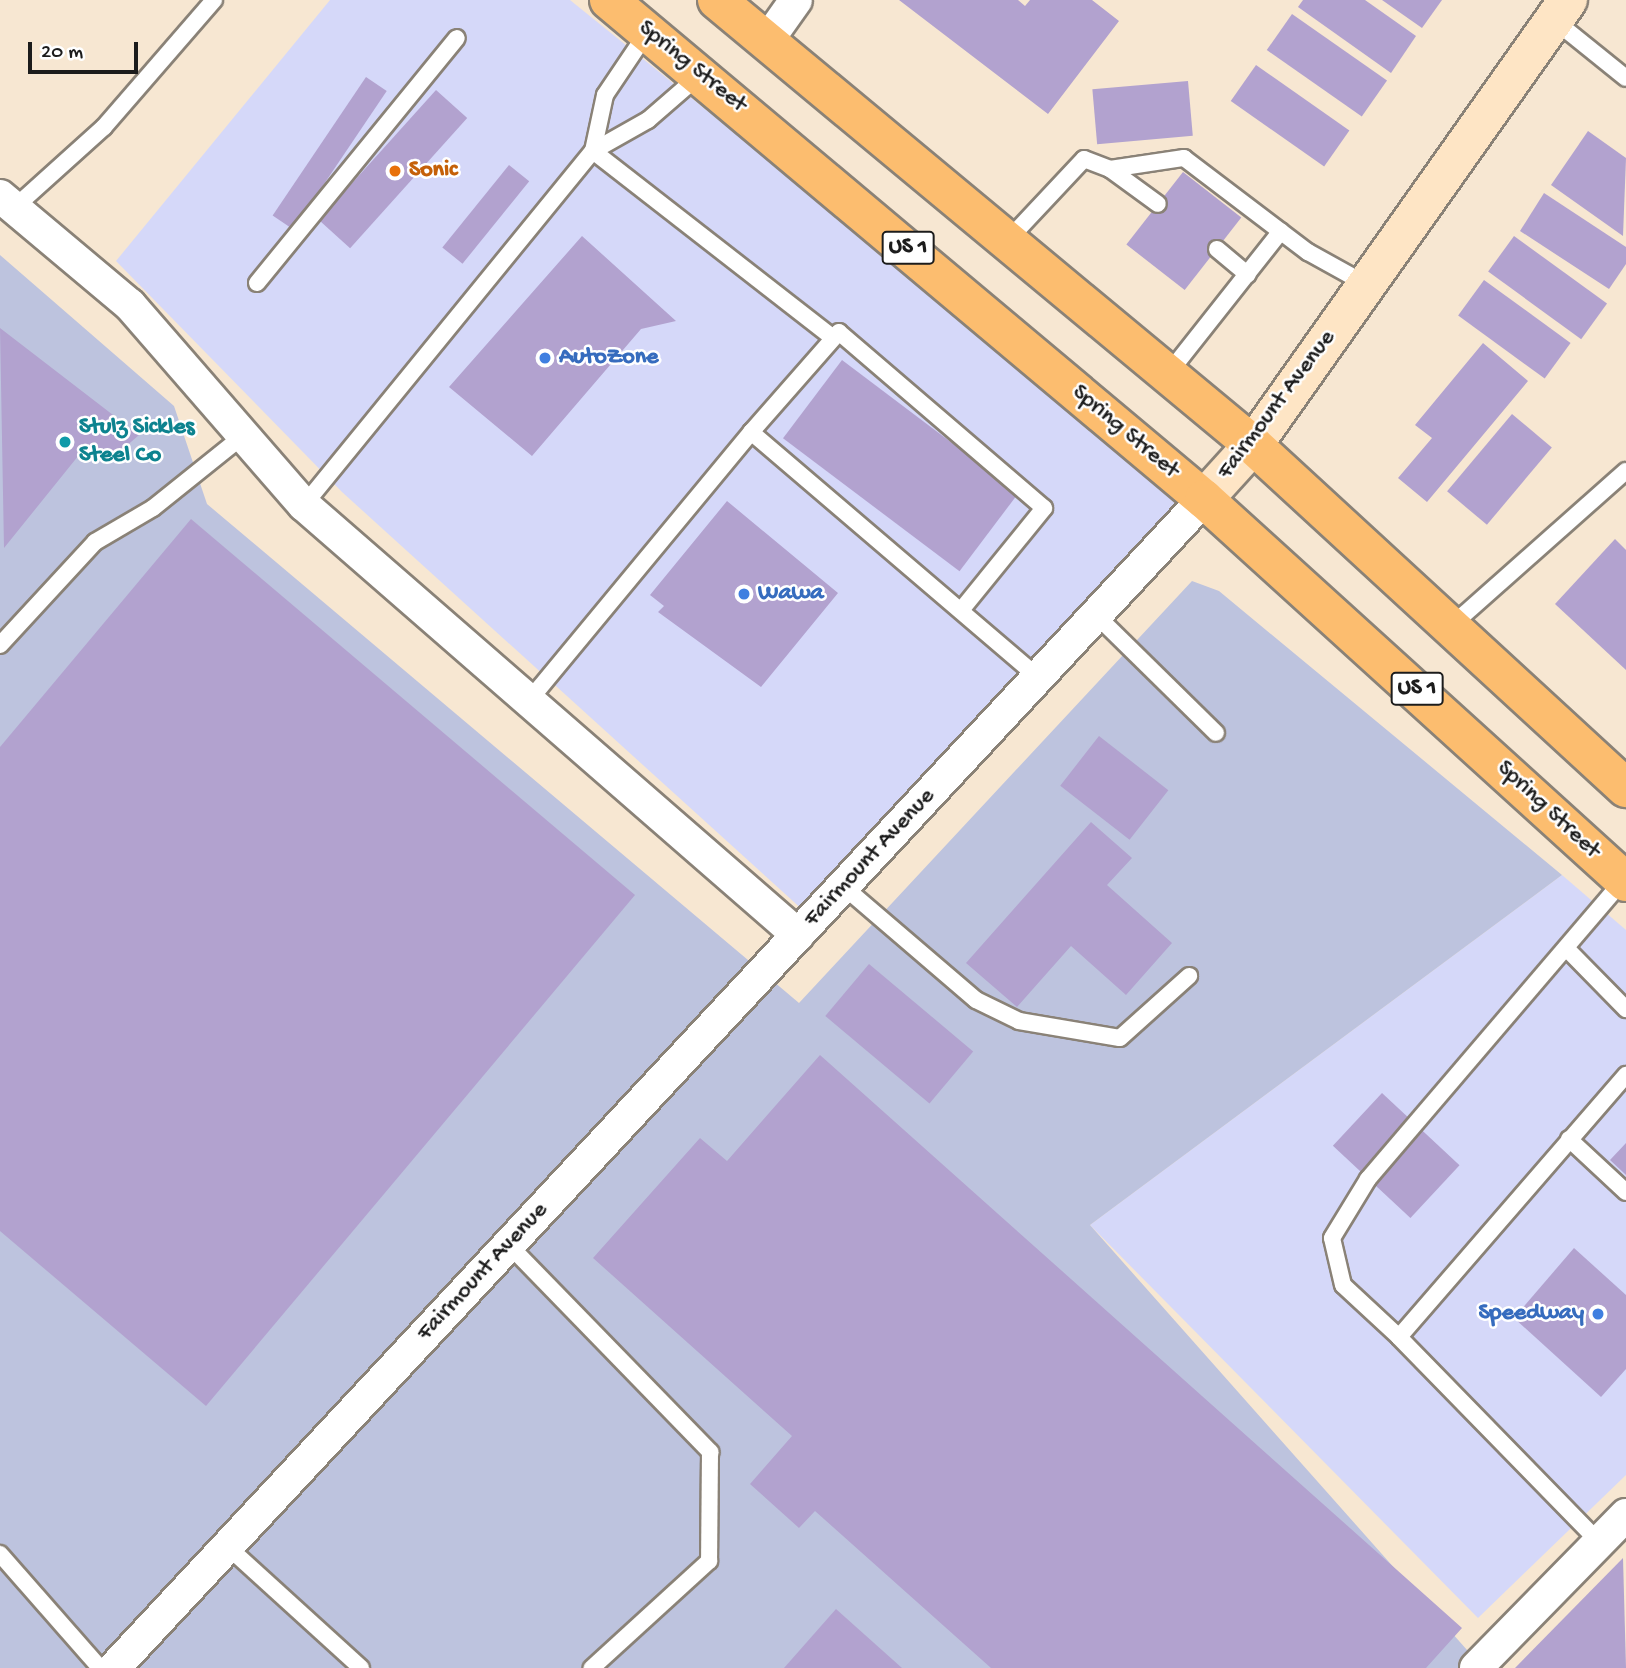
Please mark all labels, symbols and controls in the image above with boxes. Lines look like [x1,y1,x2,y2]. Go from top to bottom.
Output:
street label: Spring Street [632,14,752,120]
scale bar [32,28,142,72]
text: 20 m [41,41,83,66]
place label: Sonic [409,157,457,185]
marker: Sonic [387,163,403,179]
road number: US 1 [880,229,936,268]
street label: Fairmount Avenue [1212,325,1342,485]
place label: AutoZone [559,344,658,372]
marker: AutoZone [537,350,553,366]
street label: Spring Street [1065,379,1185,485]
place label: Stulz Sickles Steel Co [79,414,194,470]
marker: Stulz Sickles Steel Co [57,434,73,450]
place label: Wawa [758,580,824,608]
marker: Wawa [736,586,752,602]
road number: US 1 [1389,670,1445,708]
street label: Spring Street [1490,755,1606,865]
street label: Fairmount Avenue [798,783,942,933]
street label: Fairmount Avenue [411,1197,555,1347]
place label: Speedway [1478,1300,1584,1328]
marker: Speedway [1590,1306,1606,1322]

